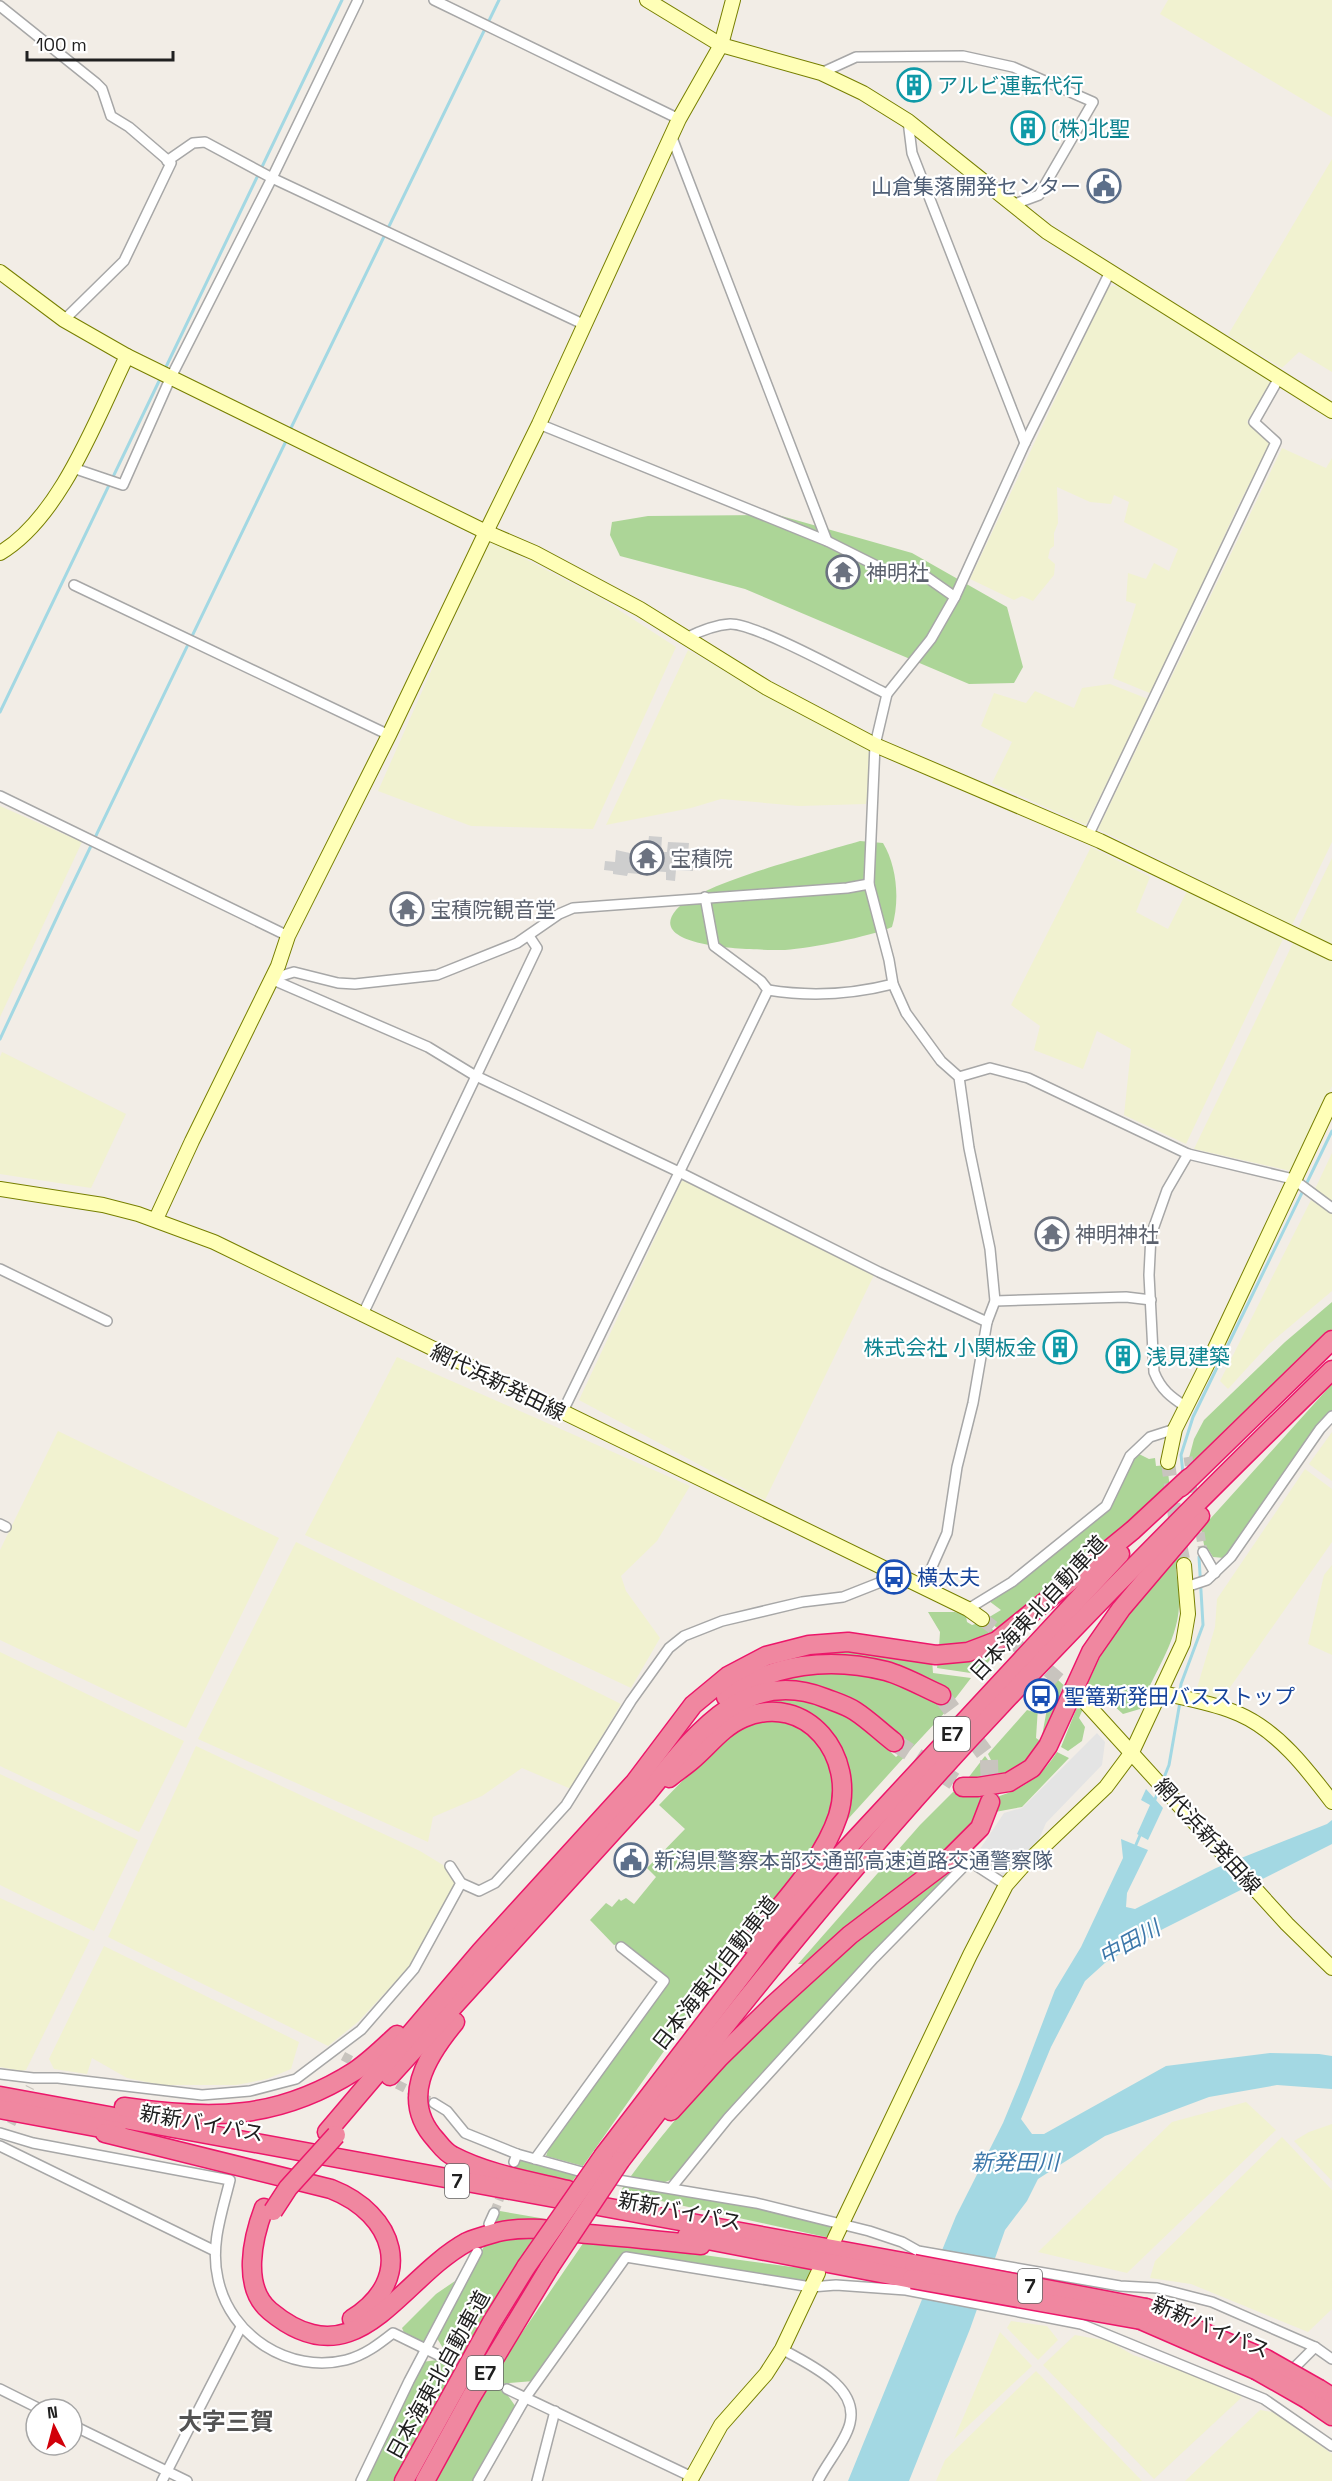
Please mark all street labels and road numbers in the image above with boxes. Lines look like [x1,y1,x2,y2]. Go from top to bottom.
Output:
street label: 網代浜新発田線 [426,1338,570,1426]
street label: 日本海東北自動車道 [964,1530,1112,1686]
road number: E7 [934,1717,970,1751]
street label: 網代浜新発田線 [1149,1772,1267,1900]
street label: 日本海東北自動車道 [646,1890,784,2056]
street label: 新新バイパス [138,2099,266,2147]
road number: 7 [445,2164,469,2198]
street label: 新新バイパス [616,2186,744,2236]
road number: 7 [1018,2269,1042,2303]
street label: 日本海東北自動車道 [380,2286,496,2464]
street label: 新新バイパス [1148,2290,1274,2364]
road number: E7 [467,2356,503,2390]

